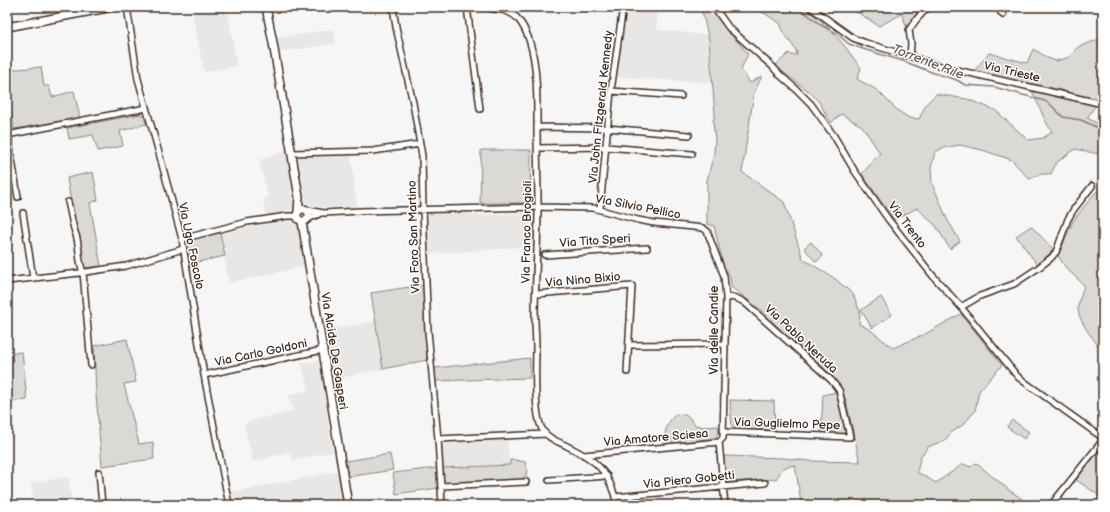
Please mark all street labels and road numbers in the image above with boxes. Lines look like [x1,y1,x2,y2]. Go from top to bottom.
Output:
street label: Via John Fitzgerald Kennedy [586,29,617,184]
street label: Via Trieste [982,58,1042,86]
street label: Via Foro San Martino [405,180,423,294]
street label: Via Franco Brogioli [519,180,535,283]
street label: Via Silvio Pellico [594,191,682,223]
street label: Via Trento [885,199,930,251]
street label: Via Ugo Foscolo [174,201,208,291]
street label: Via Tito Speri [559,231,631,251]
street label: Via Nino Bixio [545,269,621,291]
street label: Via delle Candie [707,286,722,374]
street label: Via Alcide De Gasperi [317,291,351,411]
street label: Via Pablo Neruda [761,301,841,377]
street label: Via Carlo Goldoni [213,336,309,370]
street label: Via Guglielmo Pepe [734,415,840,433]
street label: Via Amatore Sciesa [603,426,709,450]
street label: Via Piero Gobetti [643,468,736,492]

